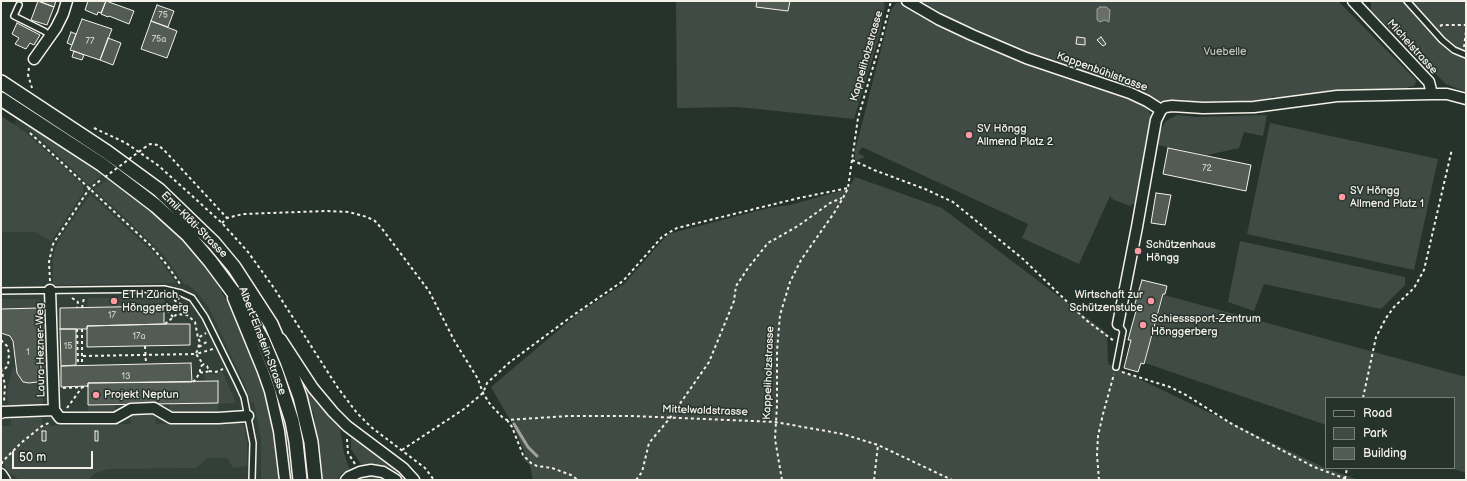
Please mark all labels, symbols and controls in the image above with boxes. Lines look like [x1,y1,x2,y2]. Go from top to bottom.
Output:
street label: Kappeliholzstrasse [848,9,886,103]
house number: 75 [158,11,168,21]
street label: Michelstrasse [1384,17,1440,77]
house number: 75a [152,35,166,45]
house number: 77 [86,37,94,47]
park label: Vuebelle [1203,45,1247,59]
street label: Kappenbühlstrasse [1055,49,1149,95]
place label: SV Höngg Allmend Platz 2 [977,122,1053,148]
marker: SV Höngg Allmend Platz 2 [964,130,974,140]
house number: 72 [1202,164,1212,174]
place label: SV Höngg Allmend Platz 1 [1350,184,1424,210]
street label: Emil-Klöti-Strasse [158,189,230,261]
marker: SV Höngg Allmend Platz 1 [1337,192,1347,202]
place label: Schützenhaus Höngg [1146,238,1216,264]
marker: Schützenhaus Höngg [1133,246,1143,256]
street label: Albert-Einstein-Strasse [235,285,289,397]
place label: ETH Zürich, Hönggerberg [122,288,188,314]
place label: Wirtschaft zur Schützenstube [1069,288,1143,314]
marker: ETH Zürich, Hönggerberg [109,296,119,306]
marker: Wirtschaft zur Schützenstube [1146,296,1156,306]
street label: Laura-Hezner-Weg [34,303,48,397]
house number: 17 [108,311,116,321]
place label: Schiesssport-Zentrum Hönggerberg [1151,312,1261,338]
marker: Schiesssport-Zentrum Hönggerberg [1138,320,1148,330]
street label: Kappeliholzstrasse [761,326,777,420]
house number: 17a [133,332,145,342]
house number: 15 [64,342,72,352]
house number: 1 [26,348,30,358]
house number: 13 [121,372,131,382]
place label: Projekt Neptun [104,388,179,402]
marker: Projekt Neptun [91,390,101,400]
legend [1325,397,1455,469]
street label: Mittelwaldstrasse [662,403,748,419]
text: Road [1363,406,1392,421]
text: Park [1363,426,1387,441]
scale bar [14,443,95,469]
text: Building [1363,446,1407,461]
text: 50 m [19,450,46,465]

